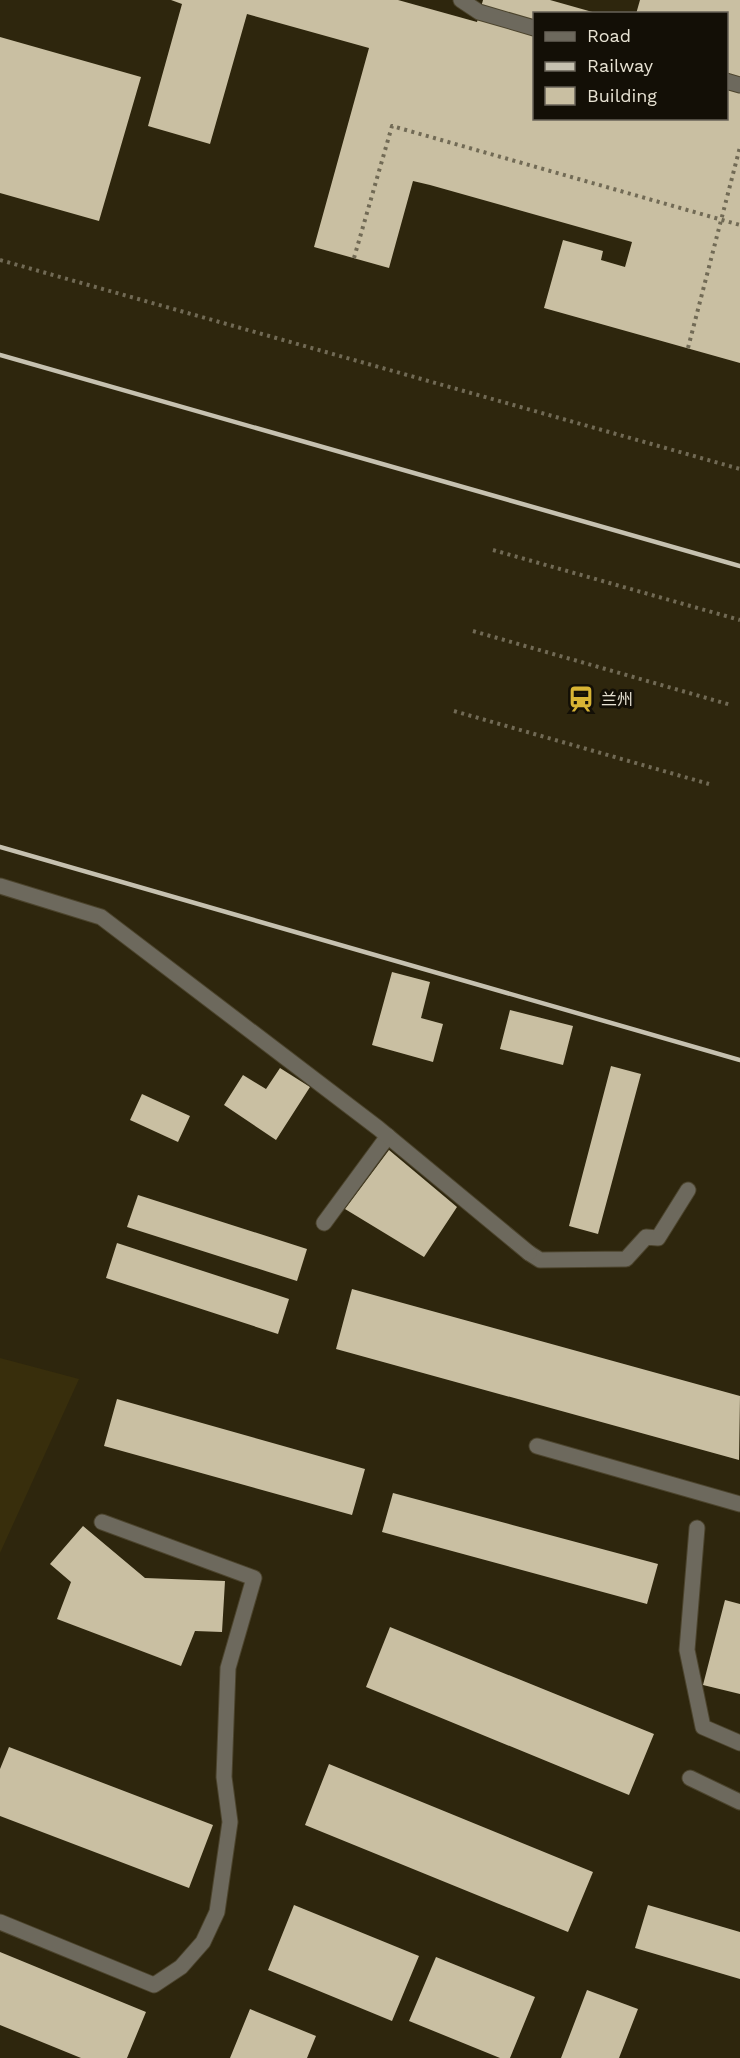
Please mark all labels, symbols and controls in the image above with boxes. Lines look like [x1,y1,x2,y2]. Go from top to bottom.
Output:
legend [533,12,728,120]
text: Road [587,25,631,46]
text: Railway [587,55,654,76]
text: Building [587,85,657,106]
station icon: 兰州 [566,684,596,714]
place label: 兰州 [601,690,633,709]

